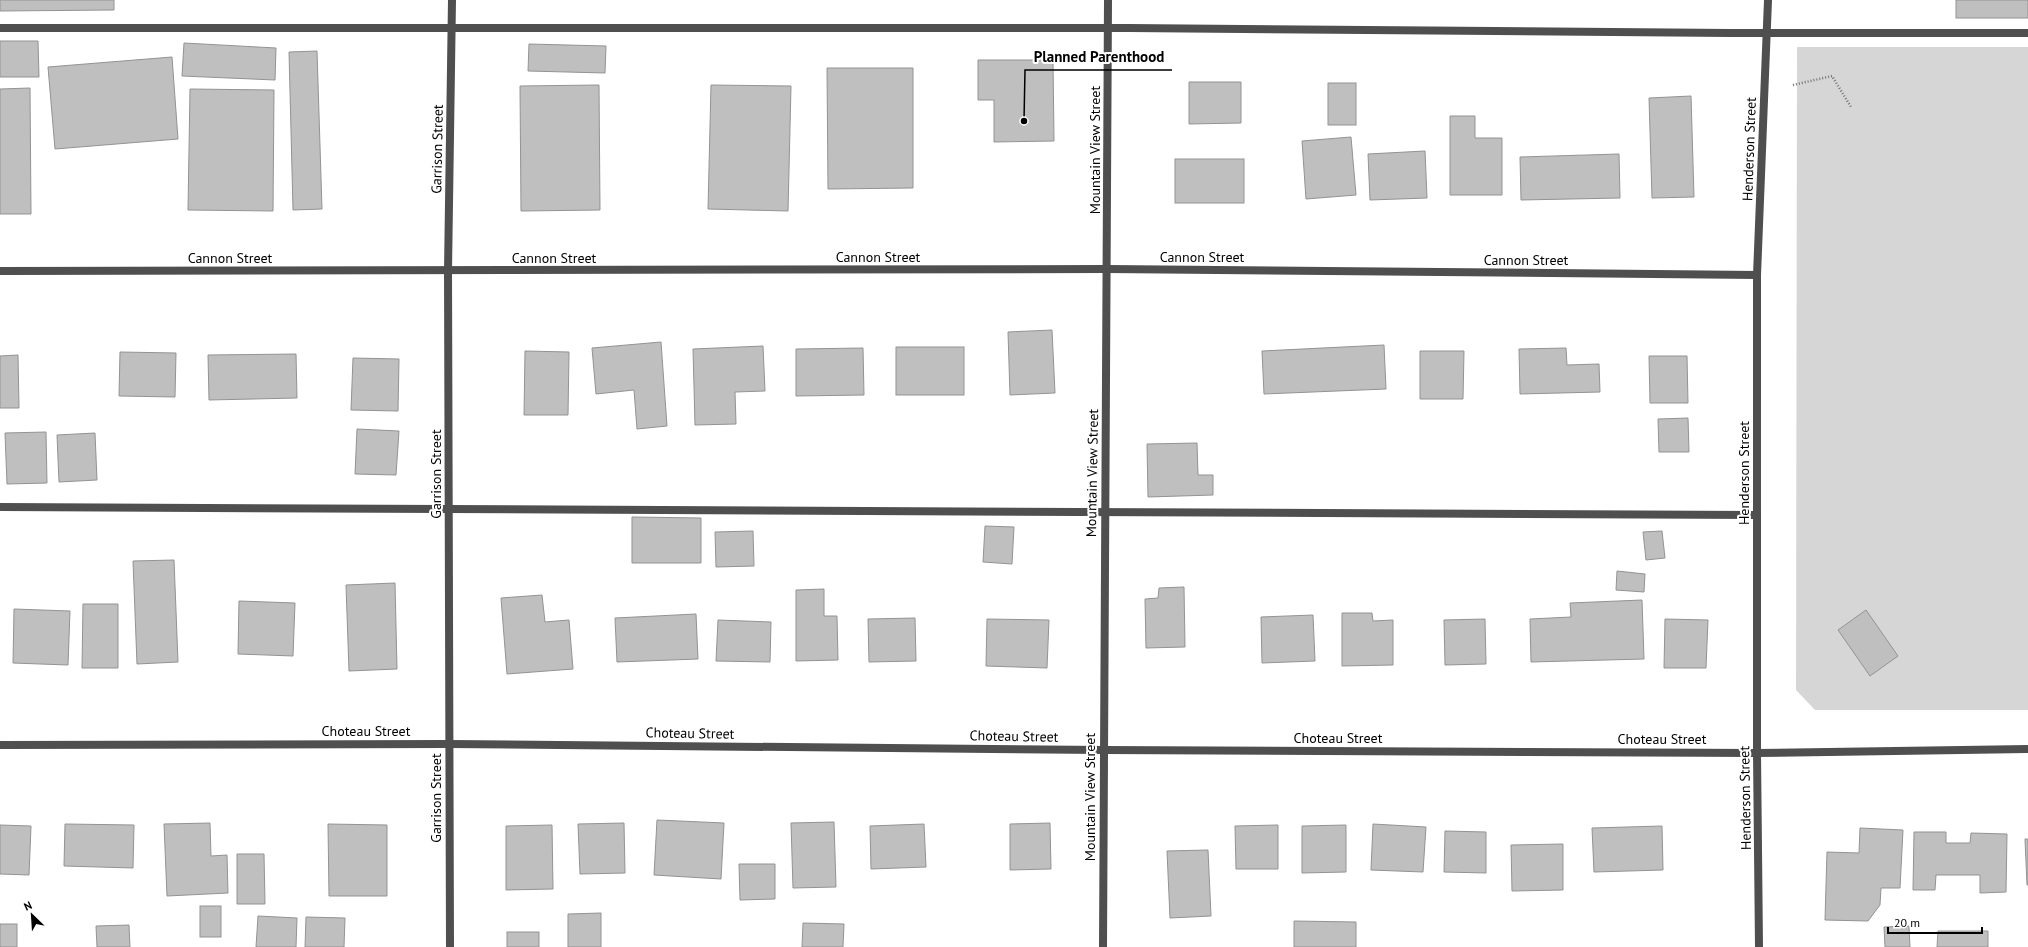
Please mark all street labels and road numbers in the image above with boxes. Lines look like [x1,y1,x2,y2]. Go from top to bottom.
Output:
street label: Mountain View Street [1086,86,1104,214]
street label: Henderson Street [1738,96,1760,201]
street label: Garrison Street [427,104,447,194]
street label: Cannon Street [836,248,921,266]
street label: Cannon Street [1160,248,1245,266]
street label: Cannon Street [188,249,273,267]
street label: Cannon Street [512,249,597,267]
street label: Cannon Street [1484,251,1569,269]
street label: Mountain View Street [1082,408,1102,537]
street label: Henderson Street [1735,421,1753,525]
street label: Garrison Street [427,429,445,519]
street label: Choteau Street [322,722,411,740]
street label: Choteau Street [645,723,735,743]
street label: Choteau Street [969,726,1059,746]
street label: Choteau Street [1294,729,1383,747]
street label: Choteau Street [1618,730,1707,748]
street label: Mountain View Street [1081,733,1099,861]
street label: Henderson Street [1735,746,1755,850]
street label: Garrison Street [427,753,445,843]

